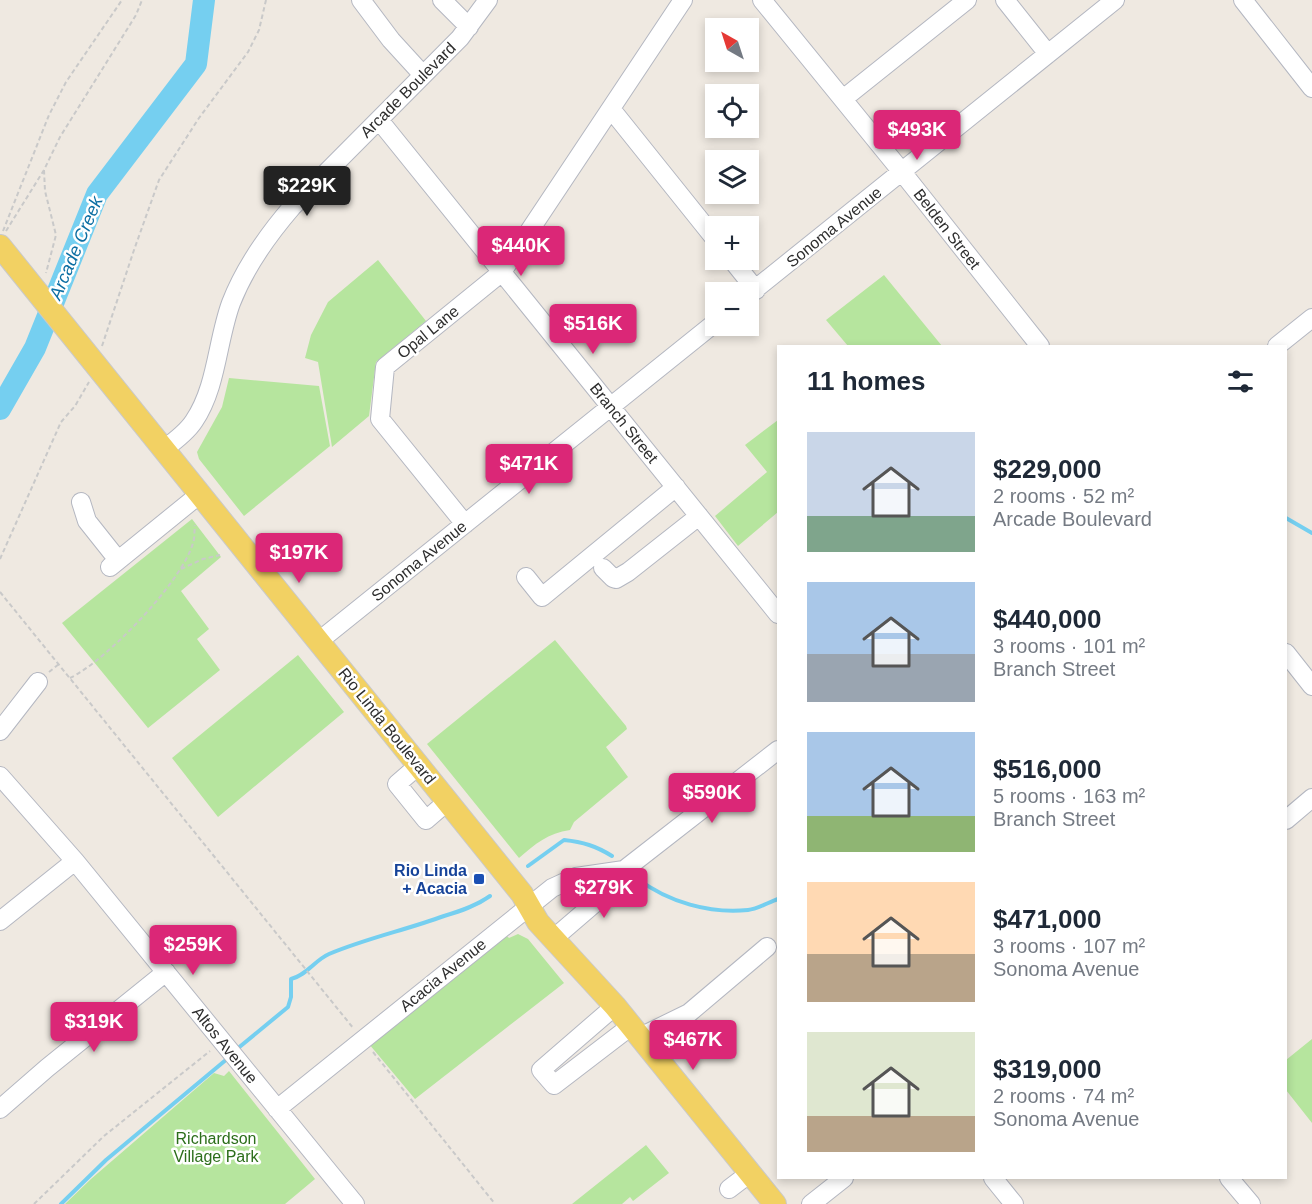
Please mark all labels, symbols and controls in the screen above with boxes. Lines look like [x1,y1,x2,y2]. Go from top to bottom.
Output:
north arrow [705,18,759,72]
map controls [705,18,759,336]
street label: Arcade Boulevard [357,39,459,141]
button: locate [705,84,759,138]
pin: $493K [875,110,959,161]
text: $493K [888,118,946,140]
button: layers [705,150,759,204]
pin: $229K [265,166,349,217]
text: $229K [278,174,336,196]
street label: Sonoma Avenue [783,183,885,270]
street label: Belden Street [910,186,984,273]
water label: Arcade Creek [45,193,107,303]
button: + [705,216,759,270]
pin: $440K [479,226,563,277]
text: $440K [492,234,550,256]
button: − [705,282,759,336]
street label: Opal Lane [394,302,462,362]
pin: $516K [551,304,635,355]
text: $516K [564,312,622,334]
icon: filters [1224,365,1257,398]
text: 11 homes [807,366,926,396]
street label: Branch Street [587,380,662,467]
pin: $471K [487,444,571,495]
text: $471K [500,452,558,474]
text: $229,000 [993,454,1101,484]
icon: home [855,456,927,528]
text: 2 rooms · 52 m² [993,485,1134,507]
text: Arcade Boulevard [993,508,1152,530]
street label: Sonoma Avenue [368,517,470,604]
pin: $197K [257,533,341,584]
text: $197K [270,541,328,563]
text: $440,000 [993,604,1101,634]
icon: home [855,606,927,678]
text: 3 rooms · 101 m² [993,635,1145,657]
text: Branch Street [993,658,1115,680]
street label: Rio Linda Boulevard [335,665,439,787]
text: $516,000 [993,754,1101,784]
icon: home [855,756,927,828]
pin: $590K [670,773,754,824]
text: $590K [683,781,741,803]
text: 5 rooms · 163 m² [993,785,1145,807]
text: Branch Street [993,808,1115,830]
place label: Rio Linda + Acacia [394,862,467,897]
pin: $279K [562,868,646,919]
marker: Rio Linda + Acacia [472,872,486,886]
text: $279K [575,876,633,898]
text: $471,000 [993,904,1101,934]
icon: home [855,906,927,978]
pin: $259K [151,925,235,976]
text: $259K [164,933,222,955]
street label: Acacia Avenue [397,935,489,1015]
text: 3 rooms · 107 m² [993,935,1145,957]
text: Sonoma Avenue [993,958,1139,980]
pin: $319K [52,1002,136,1053]
street label: Altos Avenue [189,1003,261,1087]
text: $319K [65,1010,123,1032]
pin: $467K [651,1020,735,1071]
text: $467K [664,1028,722,1050]
text: $319,000 [993,1054,1101,1084]
icon: home [855,1056,927,1128]
text: 2 rooms · 74 m² [993,1085,1134,1107]
text: Sonoma Avenue [993,1108,1139,1130]
park label: Richardson Village Park [173,1130,260,1165]

